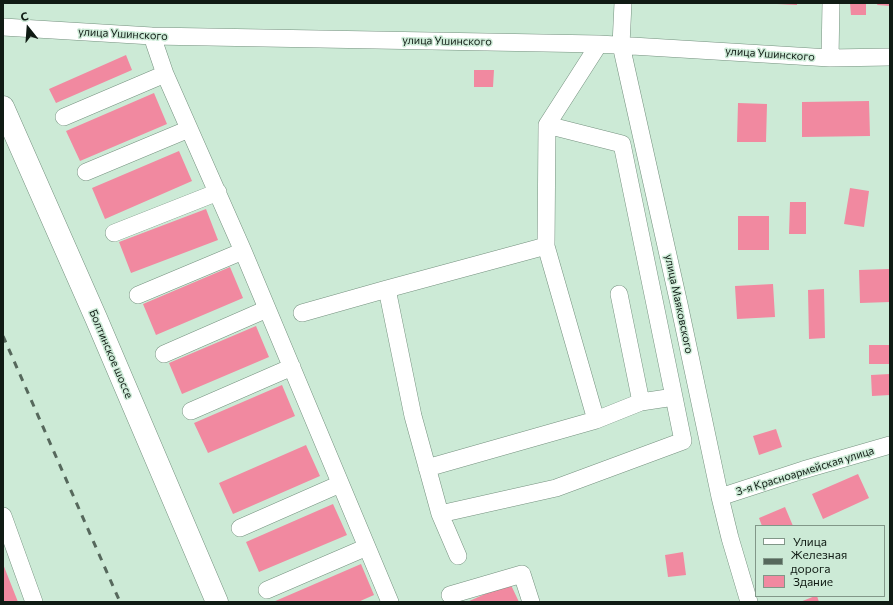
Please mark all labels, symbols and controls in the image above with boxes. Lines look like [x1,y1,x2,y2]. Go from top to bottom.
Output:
north arrow [8,8,48,48]
text: С [19,9,30,23]
street label: улица Ушинского [78,25,168,43]
street label: улица Ушинского [402,34,492,48]
street label: улица Ушинского [725,44,815,64]
street label: улица Маяковского [662,253,696,355]
street label: Болтинское шоссе [86,307,136,401]
street label: 3-я Красноармейская улица [734,444,876,498]
legend [755,525,885,597]
text: Улица [793,534,827,548]
text: Железная дорога [791,547,847,575]
text: Здание [793,574,833,588]

